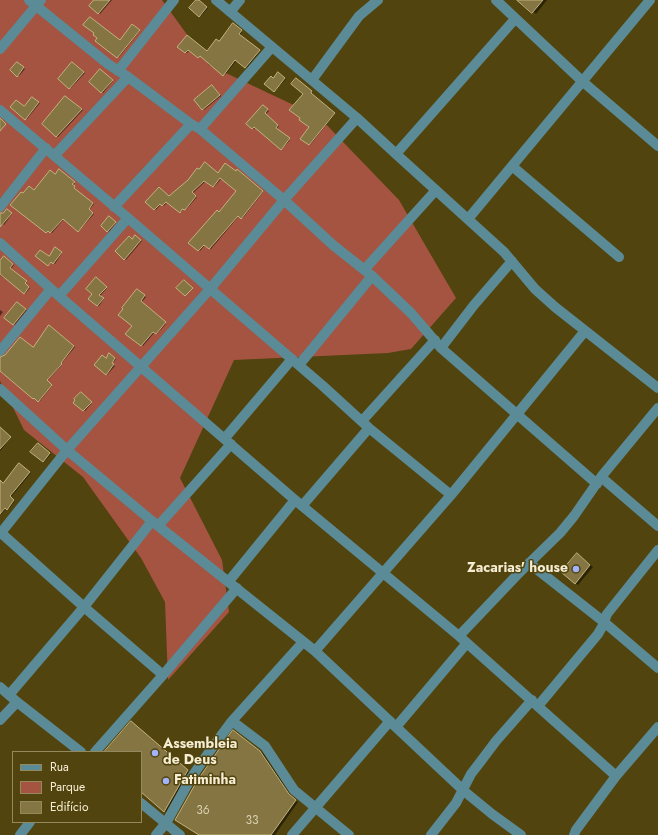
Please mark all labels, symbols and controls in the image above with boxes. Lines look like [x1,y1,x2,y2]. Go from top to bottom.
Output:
place label: Zacarias' house [467,561,568,577]
marker: Zacarias' house [571,564,581,574]
place label: Assembleia de Deus [163,737,237,770]
marker: Assembleia de Deus [150,748,160,758]
legend [12,751,142,823]
text: Rua [50,758,69,776]
place label: Fatiminha [174,773,236,789]
marker: Fatiminha [161,776,171,786]
text: Parque [50,778,85,796]
text: Edifício [50,798,89,816]
house number: 36 [196,804,210,818]
house number: 33 [245,814,259,828]

